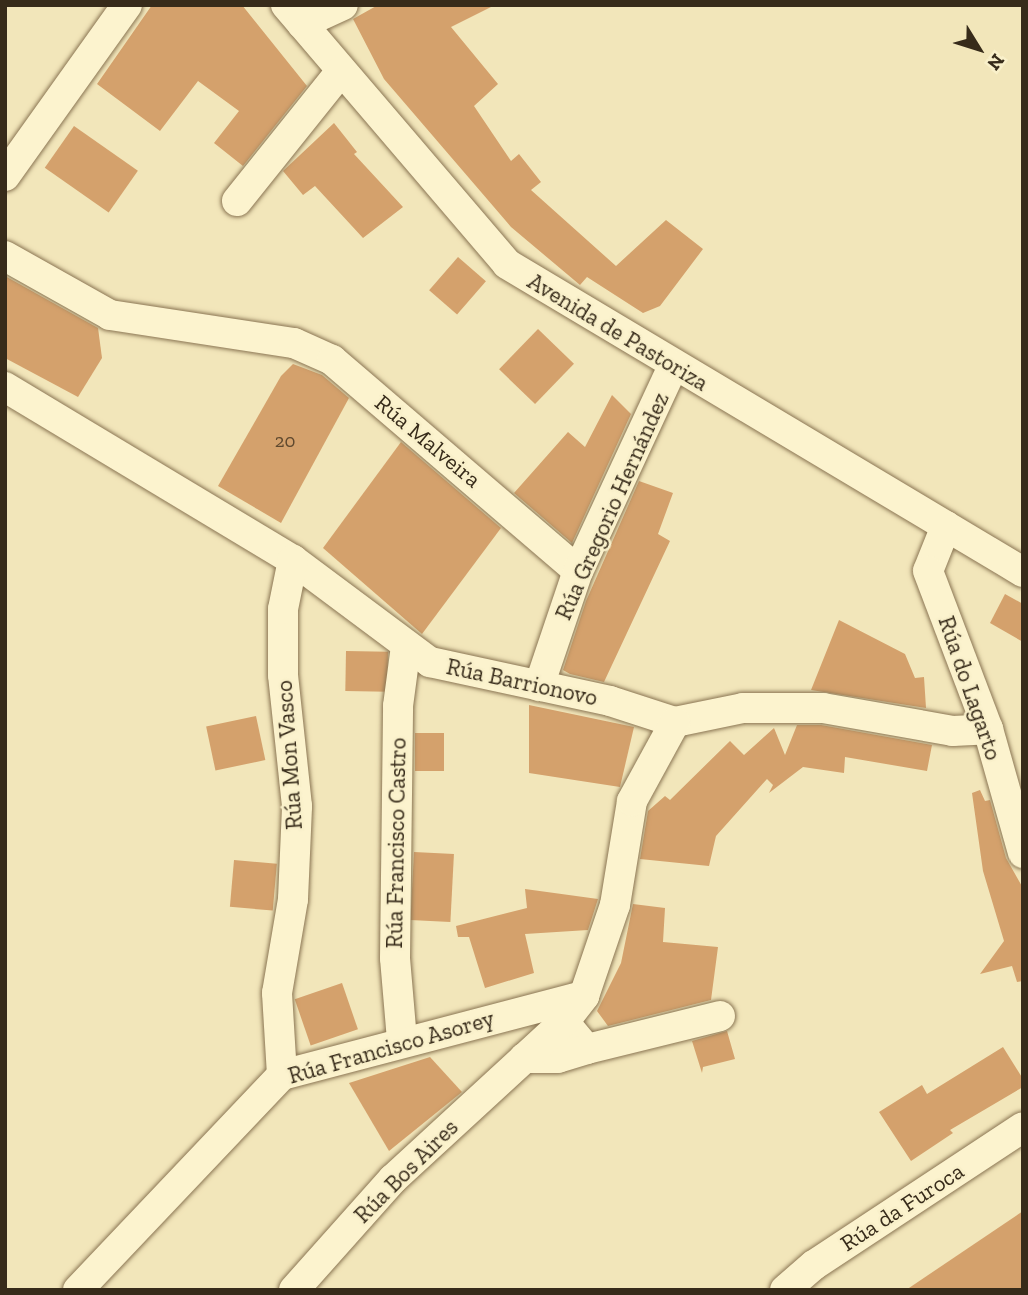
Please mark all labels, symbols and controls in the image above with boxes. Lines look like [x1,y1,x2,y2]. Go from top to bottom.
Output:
north arrow [944,14,1014,84]
text: N [982,49,1009,75]
street label: Avenida de Pastoriza [523,267,713,397]
street label: Rúa Gregorio Hernández [549,388,675,624]
street label: Rúa Malveira [369,389,487,493]
house number: 20 [275,430,295,452]
street label: Rúa do Lagarto [932,612,1008,764]
street label: Rúa Barrionovo [444,653,600,711]
street label: Rúa Mon Vasco [270,679,308,831]
street label: Rúa Francisco Castro [380,737,412,949]
street label: Rúa Francisco Asorey [285,1004,497,1090]
street label: Rúa Bos Aires [348,1113,464,1229]
street label: Rúa da Furoca [835,1157,969,1257]

